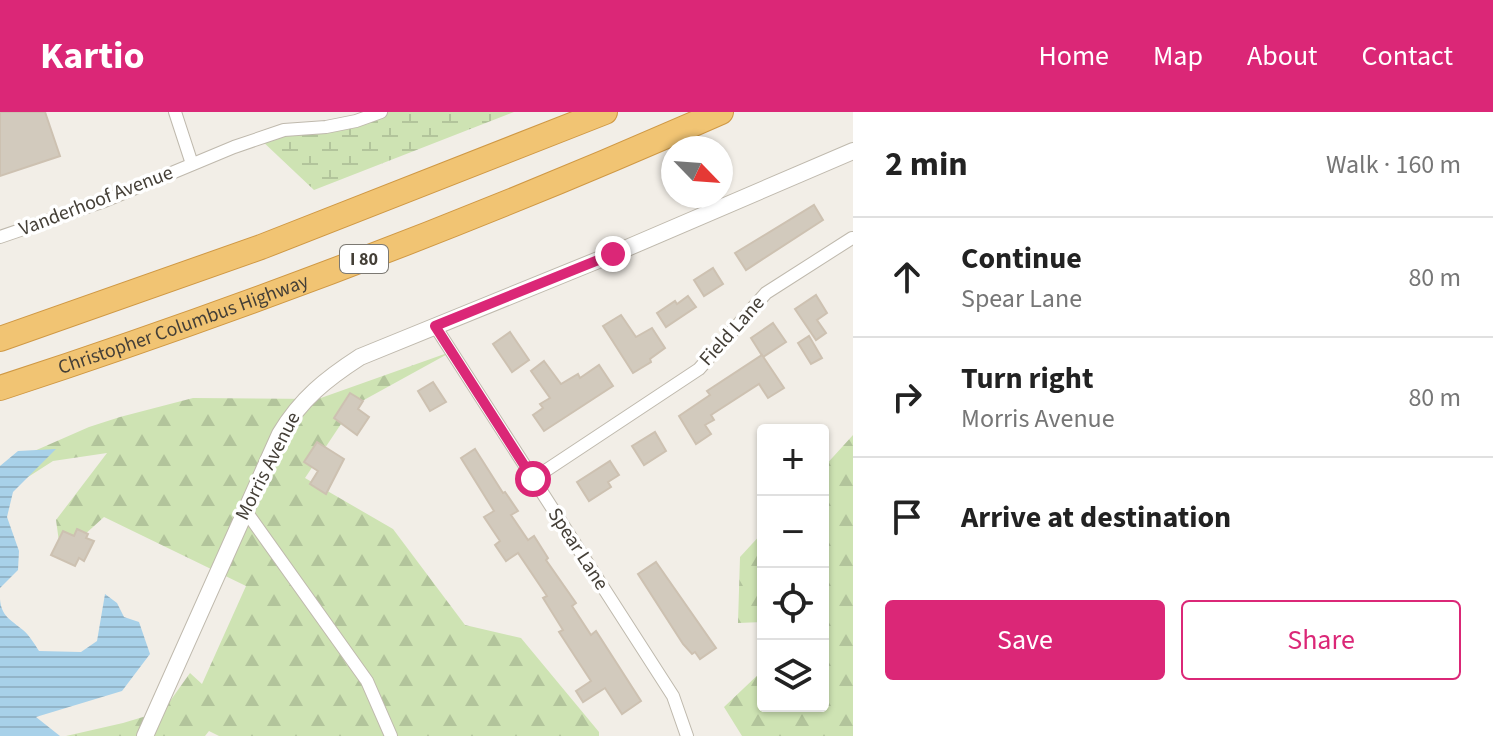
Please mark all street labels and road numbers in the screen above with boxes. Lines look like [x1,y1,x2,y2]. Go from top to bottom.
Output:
street label: Vanderhoof Avenue [15,159,177,243]
road number: I 80 [340,245,388,273]
street label: Christopher Columbus Highway [54,267,313,382]
street label: Field Lane [693,290,771,372]
street label: Morris Avenue [229,407,307,525]
street label: Spear Lane [541,502,615,596]

